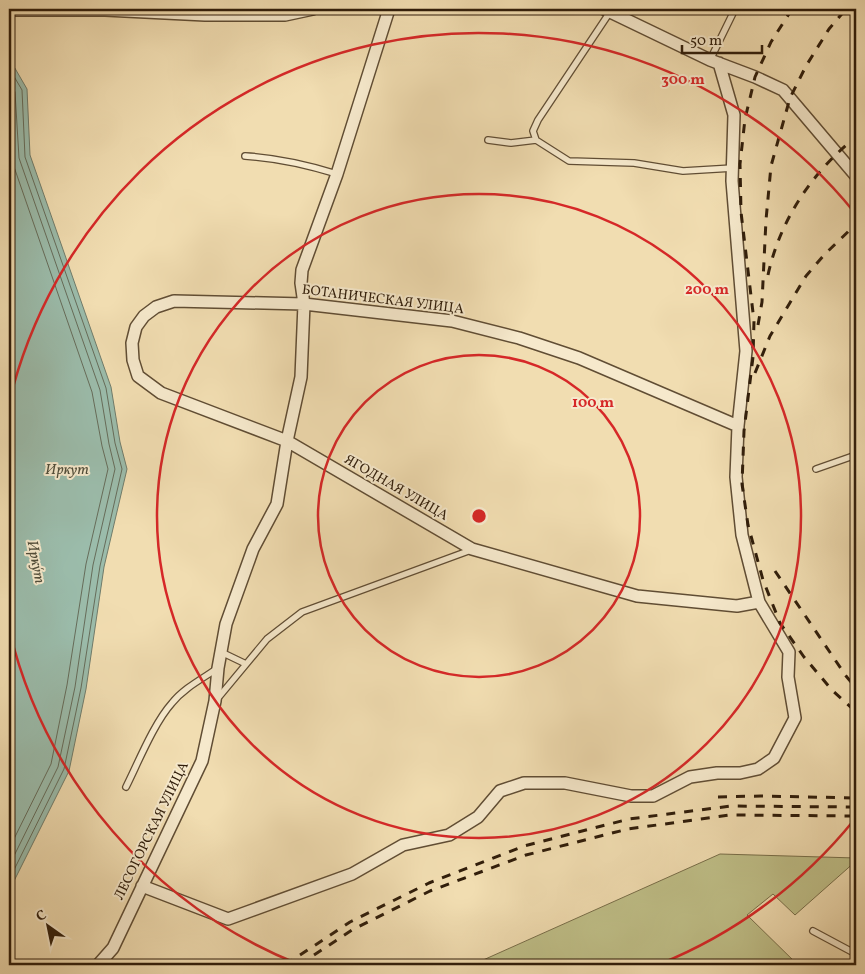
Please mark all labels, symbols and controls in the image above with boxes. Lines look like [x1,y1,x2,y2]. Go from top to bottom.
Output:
scale bar [682,22,762,54]
text: 50 m [690,31,722,52]
text: 300 m [661,70,705,91]
text: 200 m [685,280,729,301]
street label: БОТАНИЧЕСКАЯ УЛИЦА [301,281,465,319]
text: 100 m [572,393,615,414]
street label: ЯГОДНАЯ УЛИЦА [340,450,452,526]
water label: Иркут [45,460,89,481]
centre of rings [470,507,488,525]
water label: Ирку́т [21,539,50,586]
street label: ЛЕСОГОРСКАЯ УЛИЦА [110,758,194,903]
north arrow [22,902,72,952]
text: С [33,906,51,927]

